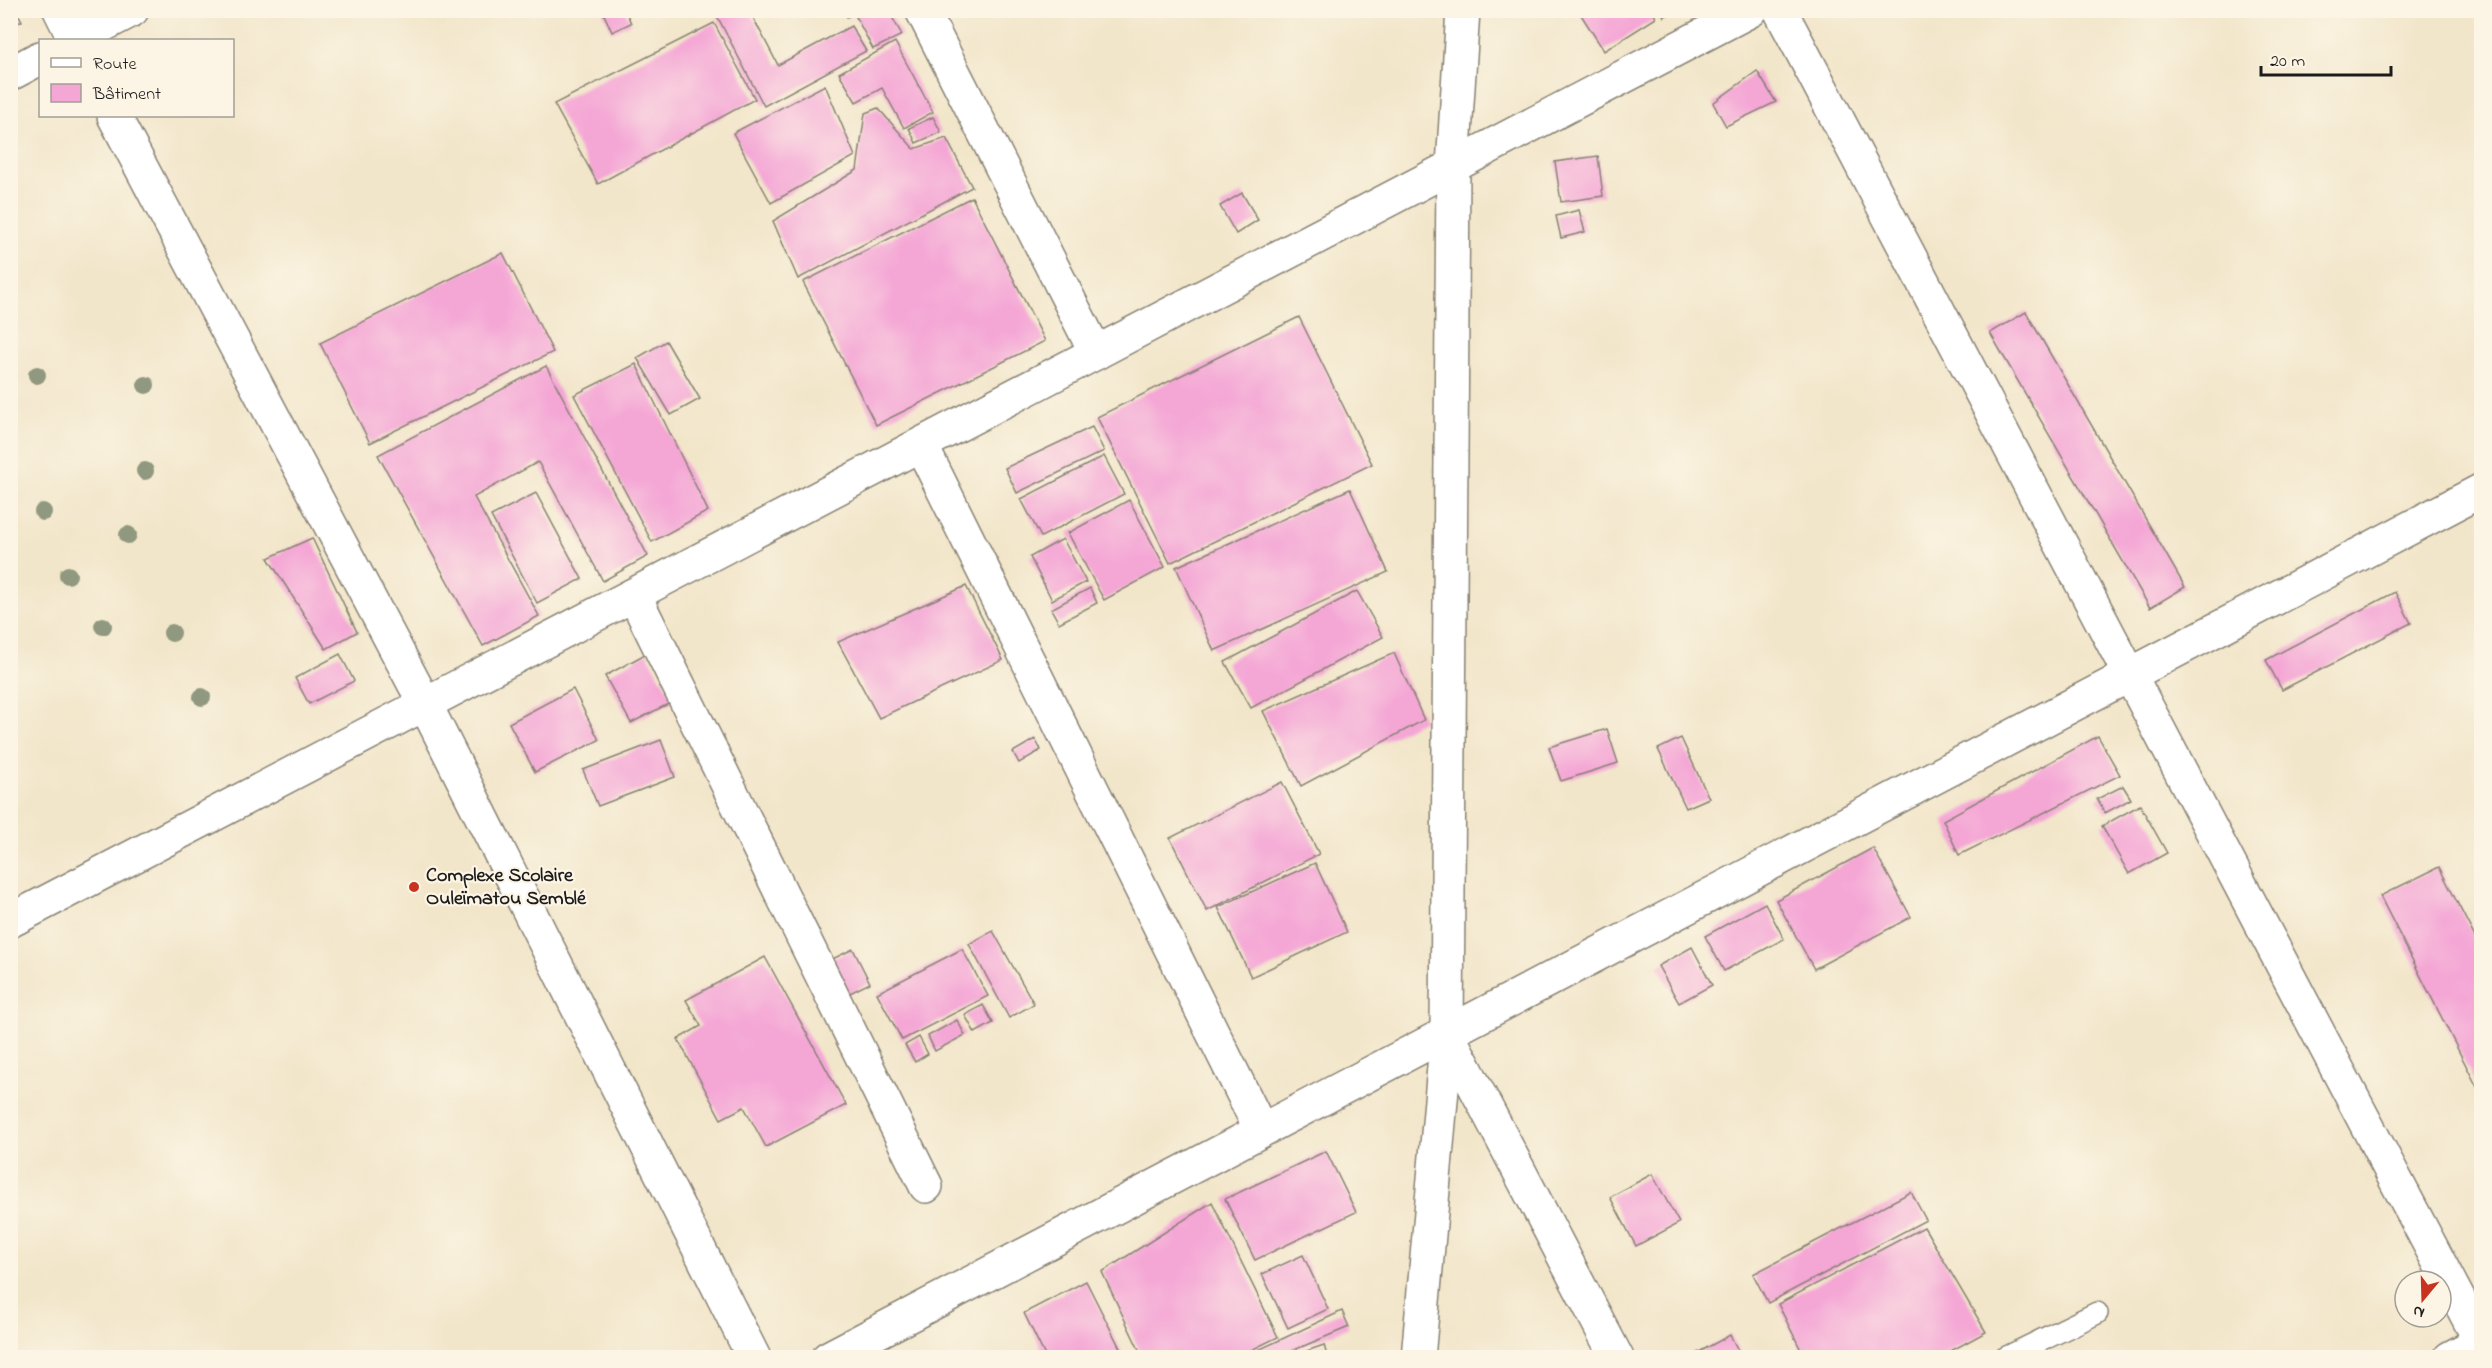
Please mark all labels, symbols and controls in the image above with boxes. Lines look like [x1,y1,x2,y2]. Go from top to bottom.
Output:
legend [39,39,234,117]
scale bar [2261,39,2392,77]
text: 20 m [2270,49,2305,75]
text: Route [93,52,138,78]
text: Bâtiment [92,82,161,108]
place label: Complexe Scolaire Ouleïmatou Semblé [426,862,587,914]
marker: Complexe Scolaire Ouleïmatou Semblé [407,880,421,894]
north arrow [2393,1269,2453,1329]
text: N [2410,1298,2428,1324]

